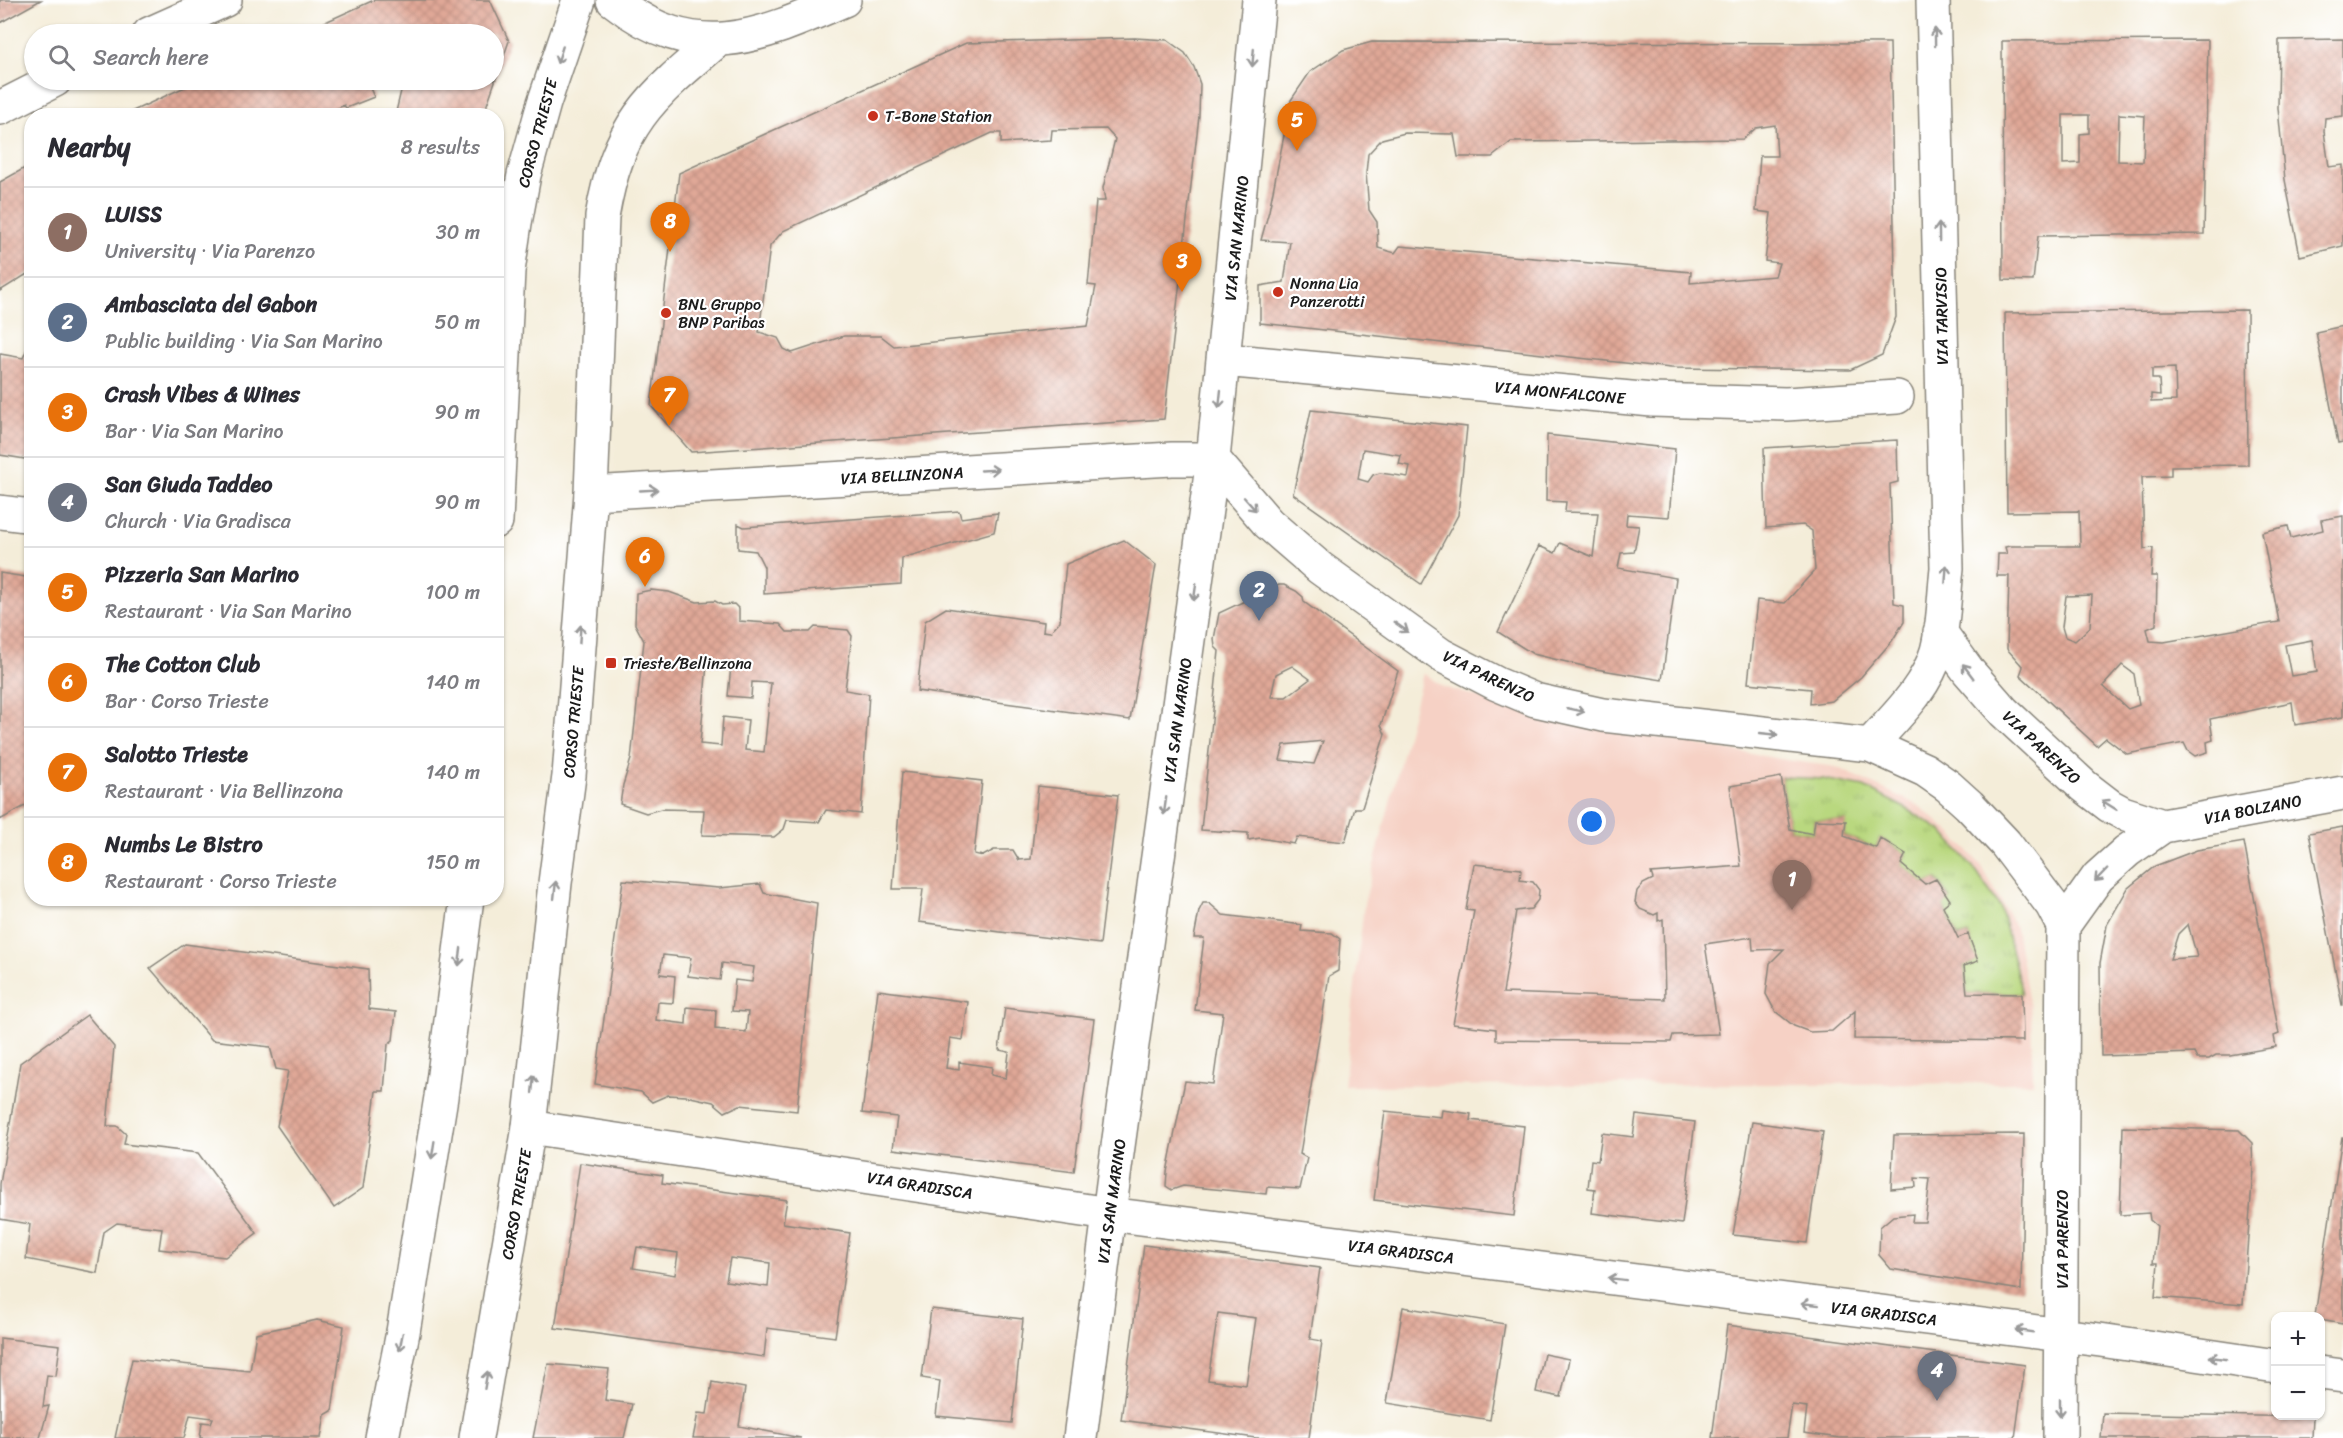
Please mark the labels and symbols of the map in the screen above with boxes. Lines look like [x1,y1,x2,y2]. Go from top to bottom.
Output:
one-way arrow [1929,27,1940,47]
one-way arrow [553,45,564,64]
one-way arrow [1248,48,1259,68]
street label: CORSO TRIESTE [509,74,566,191]
place label: T-Bone Station [885,102,992,131]
pin: 5 [1278,102,1316,151]
marker: T-Bone Station [866,109,880,123]
street label: VIA SAN MARINO [1215,174,1258,302]
pin: 8 [650,202,690,252]
one-way arrow [1933,222,1945,242]
pin: 3 [1162,242,1202,292]
street label: VIA TARVISIO [1926,267,1957,365]
place label: Nonna Lia Panzerotti [1290,269,1365,316]
marker: Nonna Lia Panzerotti [1271,285,1285,299]
place label: BNL Gruppo BNP Paribas [678,290,765,337]
marker: BNL Gruppo BNP Paribas [659,306,673,320]
street label: VIA MONFALCONE [1493,372,1628,413]
pin: 7 [650,376,688,426]
one-way arrow [1214,388,1225,408]
street label: VIA BELLINZONA [840,458,964,493]
one-way arrow [980,464,1000,475]
one-way arrow [638,485,658,496]
one-way arrow [1243,496,1257,511]
pin: 6 [626,538,664,587]
one-way arrow [1941,564,1952,584]
pin: 2 [1240,572,1278,621]
one-way arrow [1189,582,1200,601]
one-way arrow [1392,621,1409,633]
one-way arrow [575,624,586,644]
street label: VIA PARENZO [1438,642,1540,711]
place label: Trieste/Bellinzona [623,649,752,678]
marker: Trieste/Bellinzona [604,656,618,670]
street label: VIA SAN MARINO [1154,656,1201,785]
one-way arrow [1962,663,1975,679]
street label: CORSO TRIESTE [554,664,593,779]
street label: VIA PARENZO [1995,703,2088,792]
one-way arrow [1565,705,1585,716]
one-way arrow [1759,729,1779,740]
street label: VIA BOLZANO [2202,786,2304,833]
one-way arrow [1160,796,1171,815]
one-way arrow [2101,798,2118,810]
your location [1577,807,1606,836]
pin: 1 [1772,860,1812,910]
one-way arrow [2093,867,2108,882]
one-way arrow [549,881,560,901]
one-way arrow [455,946,466,966]
one-way arrow [528,1075,539,1095]
street label: VIA SAN MARINO [1088,1137,1135,1266]
one-way arrow [427,1139,438,1159]
street label: CORSO TRIESTE [492,1145,541,1262]
street label: VIA GRADISCA [865,1163,975,1208]
street label: VIA PARENZO [2048,1189,2077,1289]
street label: VIA GRADISCA [1346,1231,1455,1272]
one-way arrow [1607,1273,1627,1284]
street label: VIA GRADISCA [1829,1293,1938,1334]
one-way arrow [1801,1298,1821,1309]
one-way arrow [2015,1325,2035,1336]
one-way arrow [395,1332,406,1351]
pin: 4 [1918,1352,1956,1401]
one-way arrow [2208,1352,2228,1363]
one-way arrow [481,1371,492,1391]
one-way arrow [2054,1398,2066,1418]

